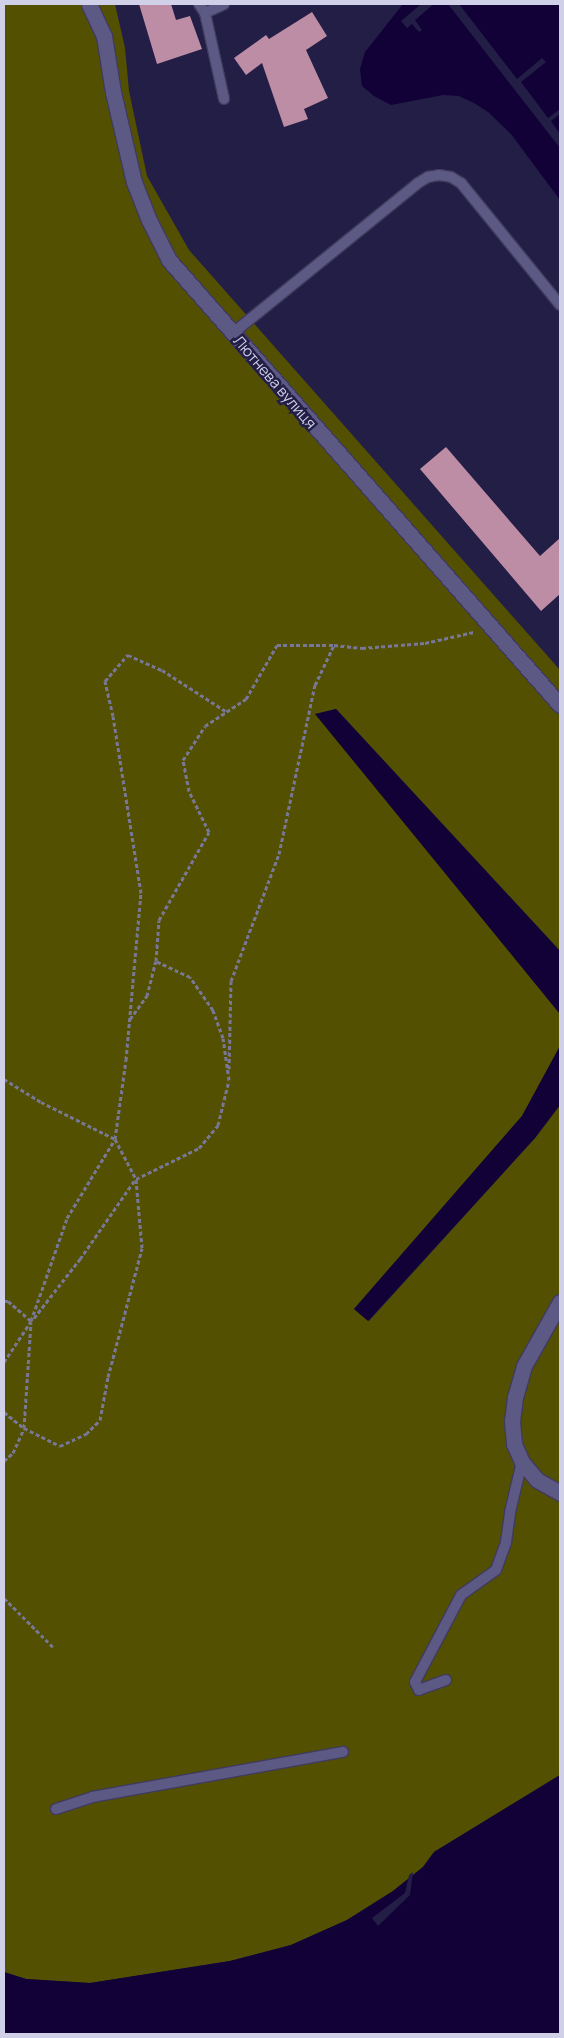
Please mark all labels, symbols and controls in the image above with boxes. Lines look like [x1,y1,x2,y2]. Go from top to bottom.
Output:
street label: Лютнева вулиця [230,332,320,432]

